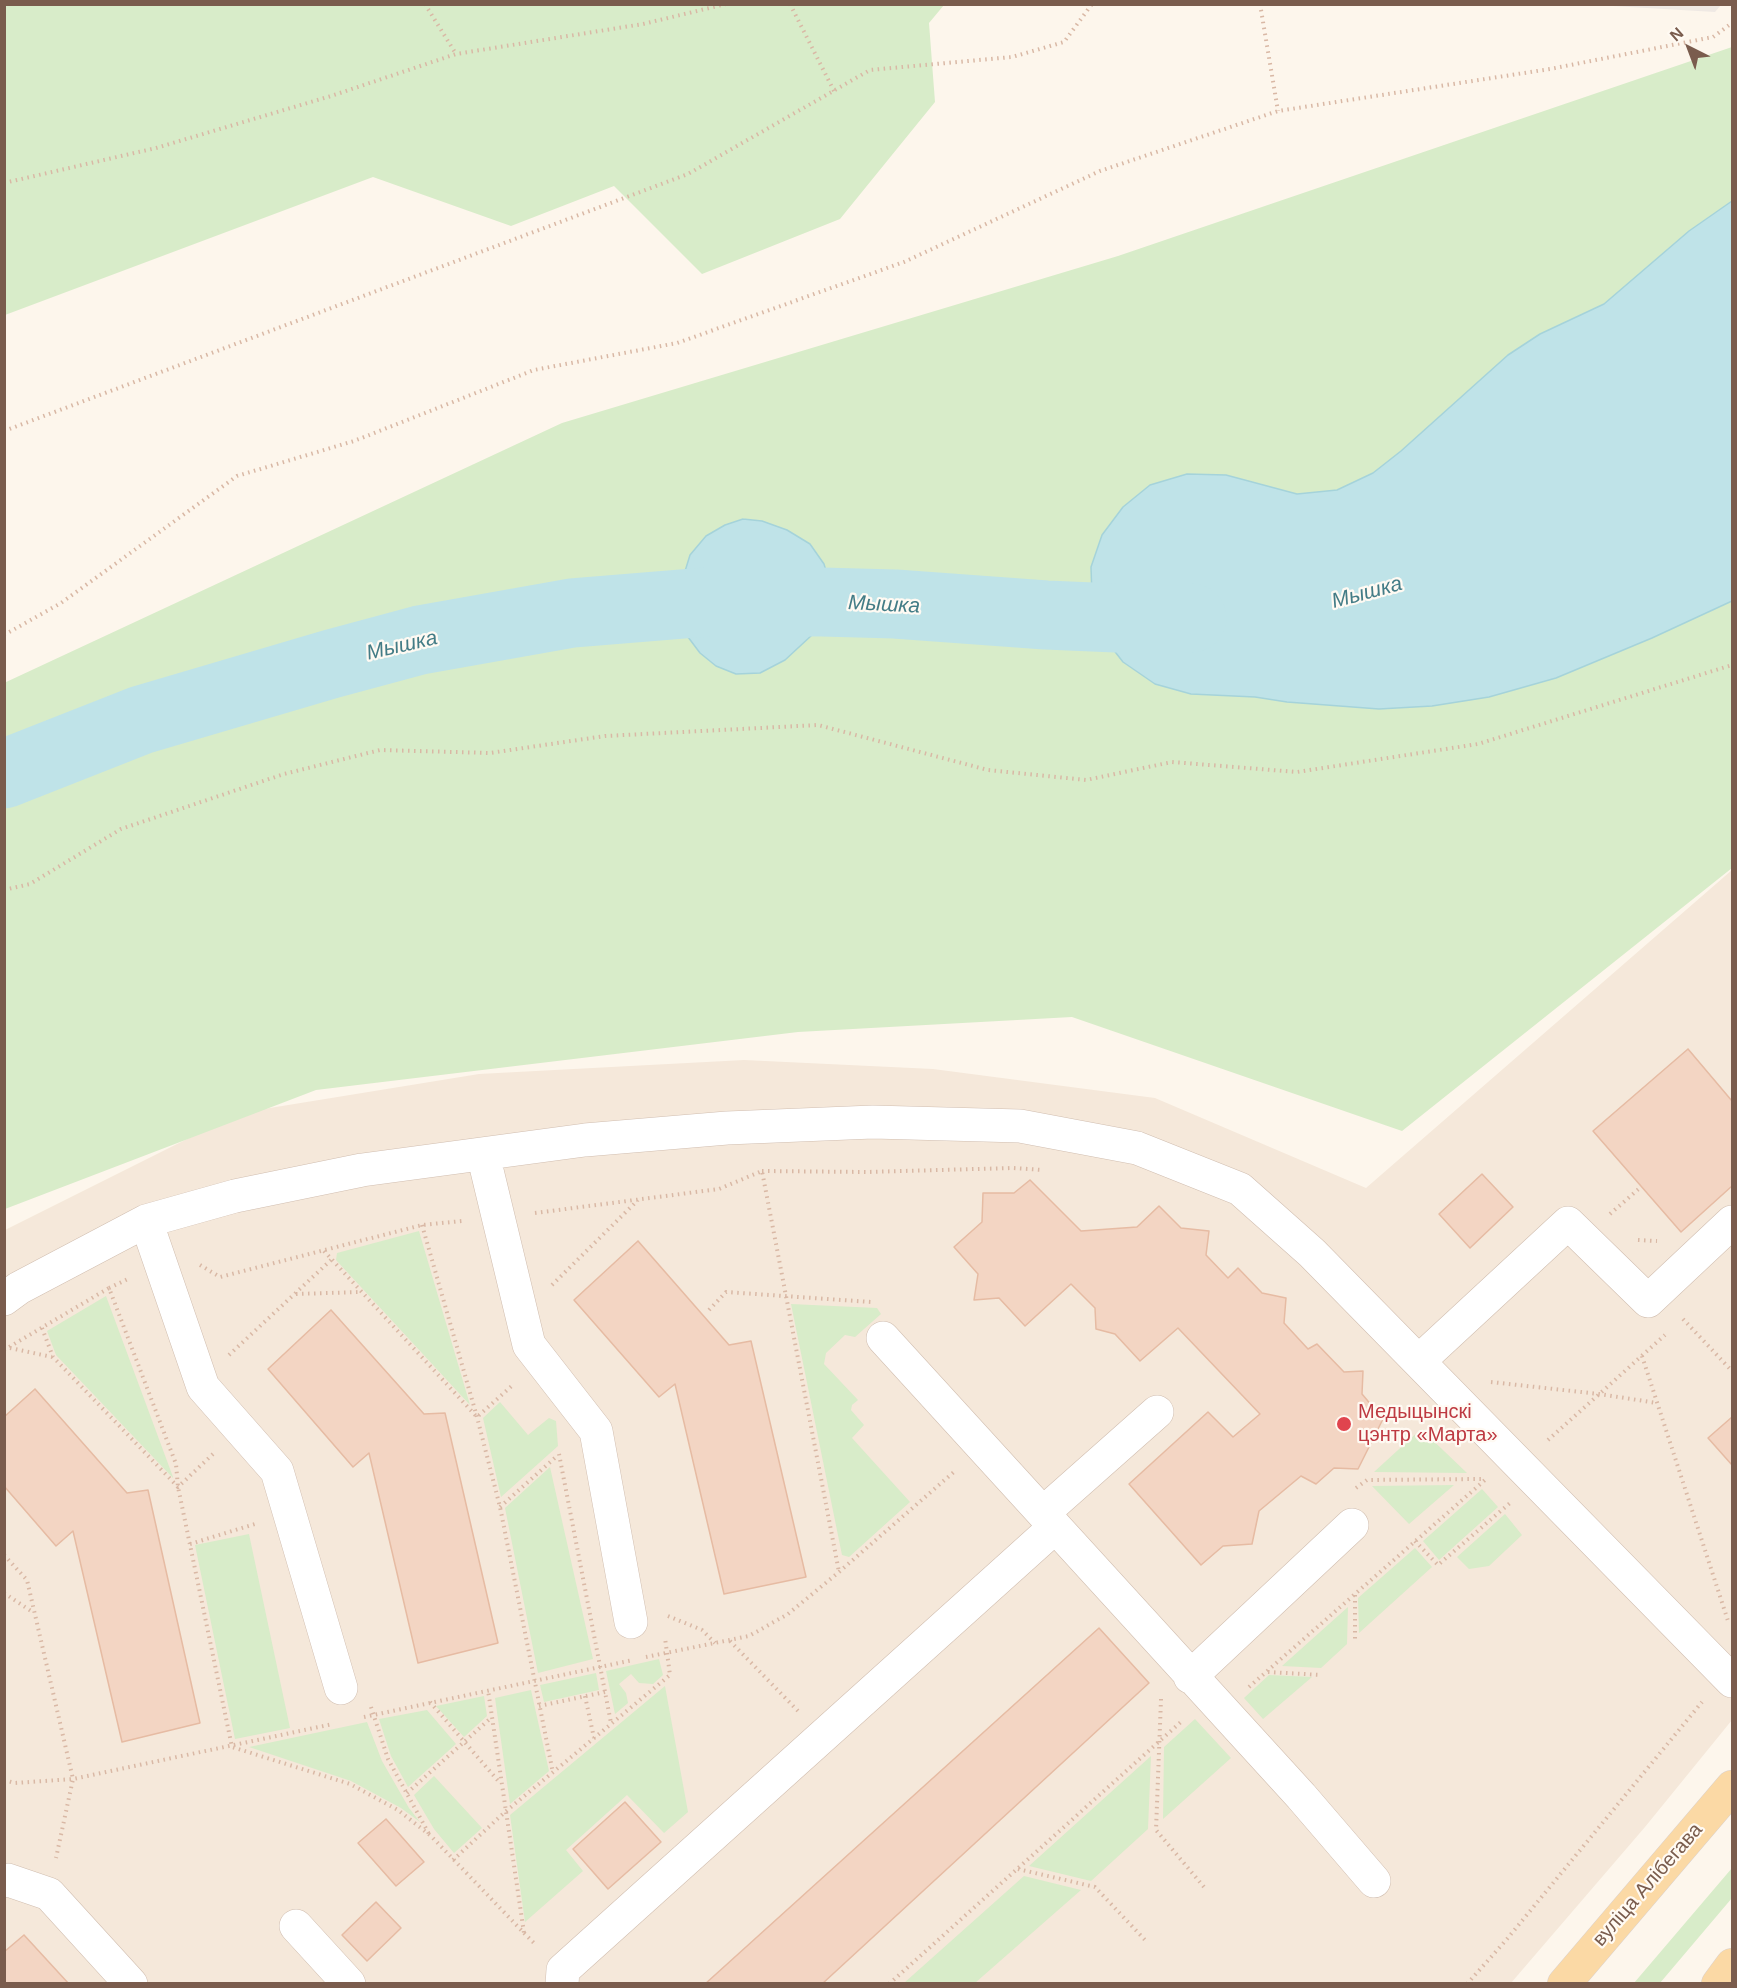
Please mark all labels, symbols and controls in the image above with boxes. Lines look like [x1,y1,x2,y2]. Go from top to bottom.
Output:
north arrow [1659,18,1719,78]
text: N [1667,24,1687,44]
water label: Мышка [1329,572,1405,614]
water label: Мышка [847,591,921,619]
water label: Мышка [364,626,440,666]
place label: Медыцынскі цэнтр «Марта» [1358,1400,1498,1447]
marker: Медыцынскі цэнтр «Марта» [1335,1415,1353,1433]
street label: вуліца Алібегава [1588,1819,1708,1951]

